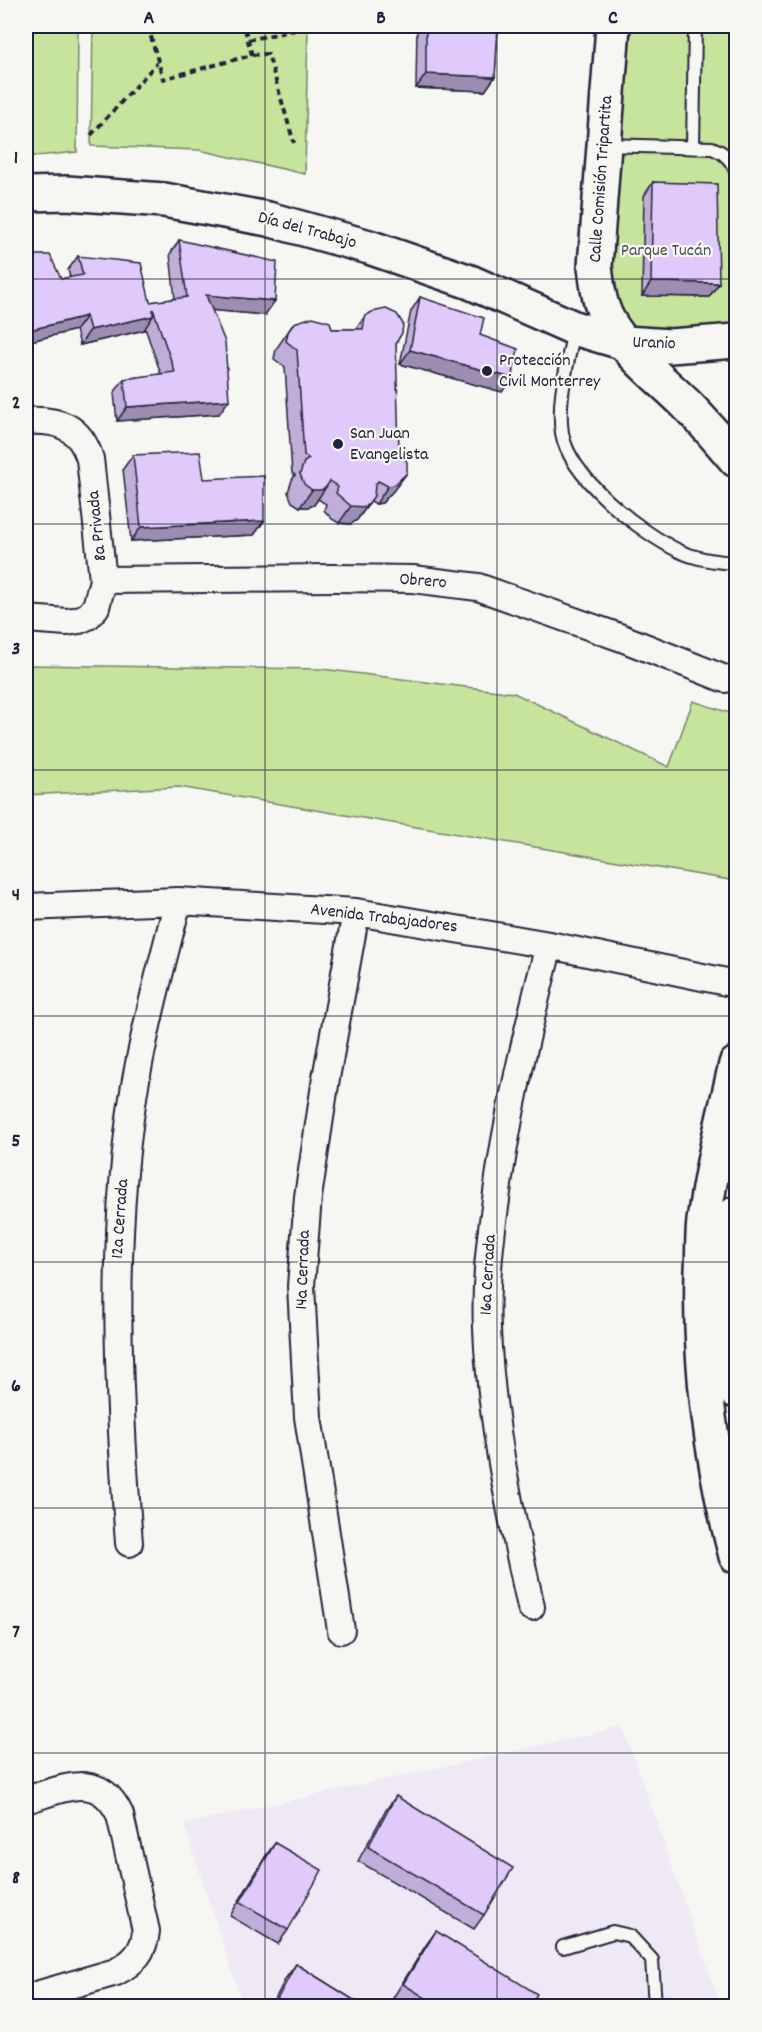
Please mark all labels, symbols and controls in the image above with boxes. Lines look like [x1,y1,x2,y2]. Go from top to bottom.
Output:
text: A [144,5,155,33]
text: B [376,5,386,33]
text: C [608,5,618,33]
street label: Calle Comisión Tripartita [584,94,620,263]
text: 1 [14,145,18,173]
street label: Día del Trabajo [255,206,359,256]
park label: Parque Tucán [621,239,711,264]
street label: Uranio [632,331,676,357]
place label: Protección Civil Monterrey [499,349,601,395]
marker: Protección Civil Monterrey [480,364,494,378]
text: 2 [12,390,20,418]
place label: San Juan Evangelista [350,422,429,468]
marker: San Juan Evangelista [331,437,345,451]
street label: 8a Privada [82,489,114,562]
street label: Obrero [398,567,448,597]
text: 3 [12,636,20,664]
text: 4 [12,882,20,910]
street label: Avenida Trabajadores [309,898,459,940]
text: 5 [11,1128,21,1156]
street label: 12a Cerrada [106,1178,136,1260]
street label: 14a Cerrada [290,1229,318,1310]
street label: 16a Cerrada [474,1233,504,1316]
text: 6 [11,1373,21,1401]
text: 7 [12,1619,20,1647]
text: 8 [12,1865,20,1893]

